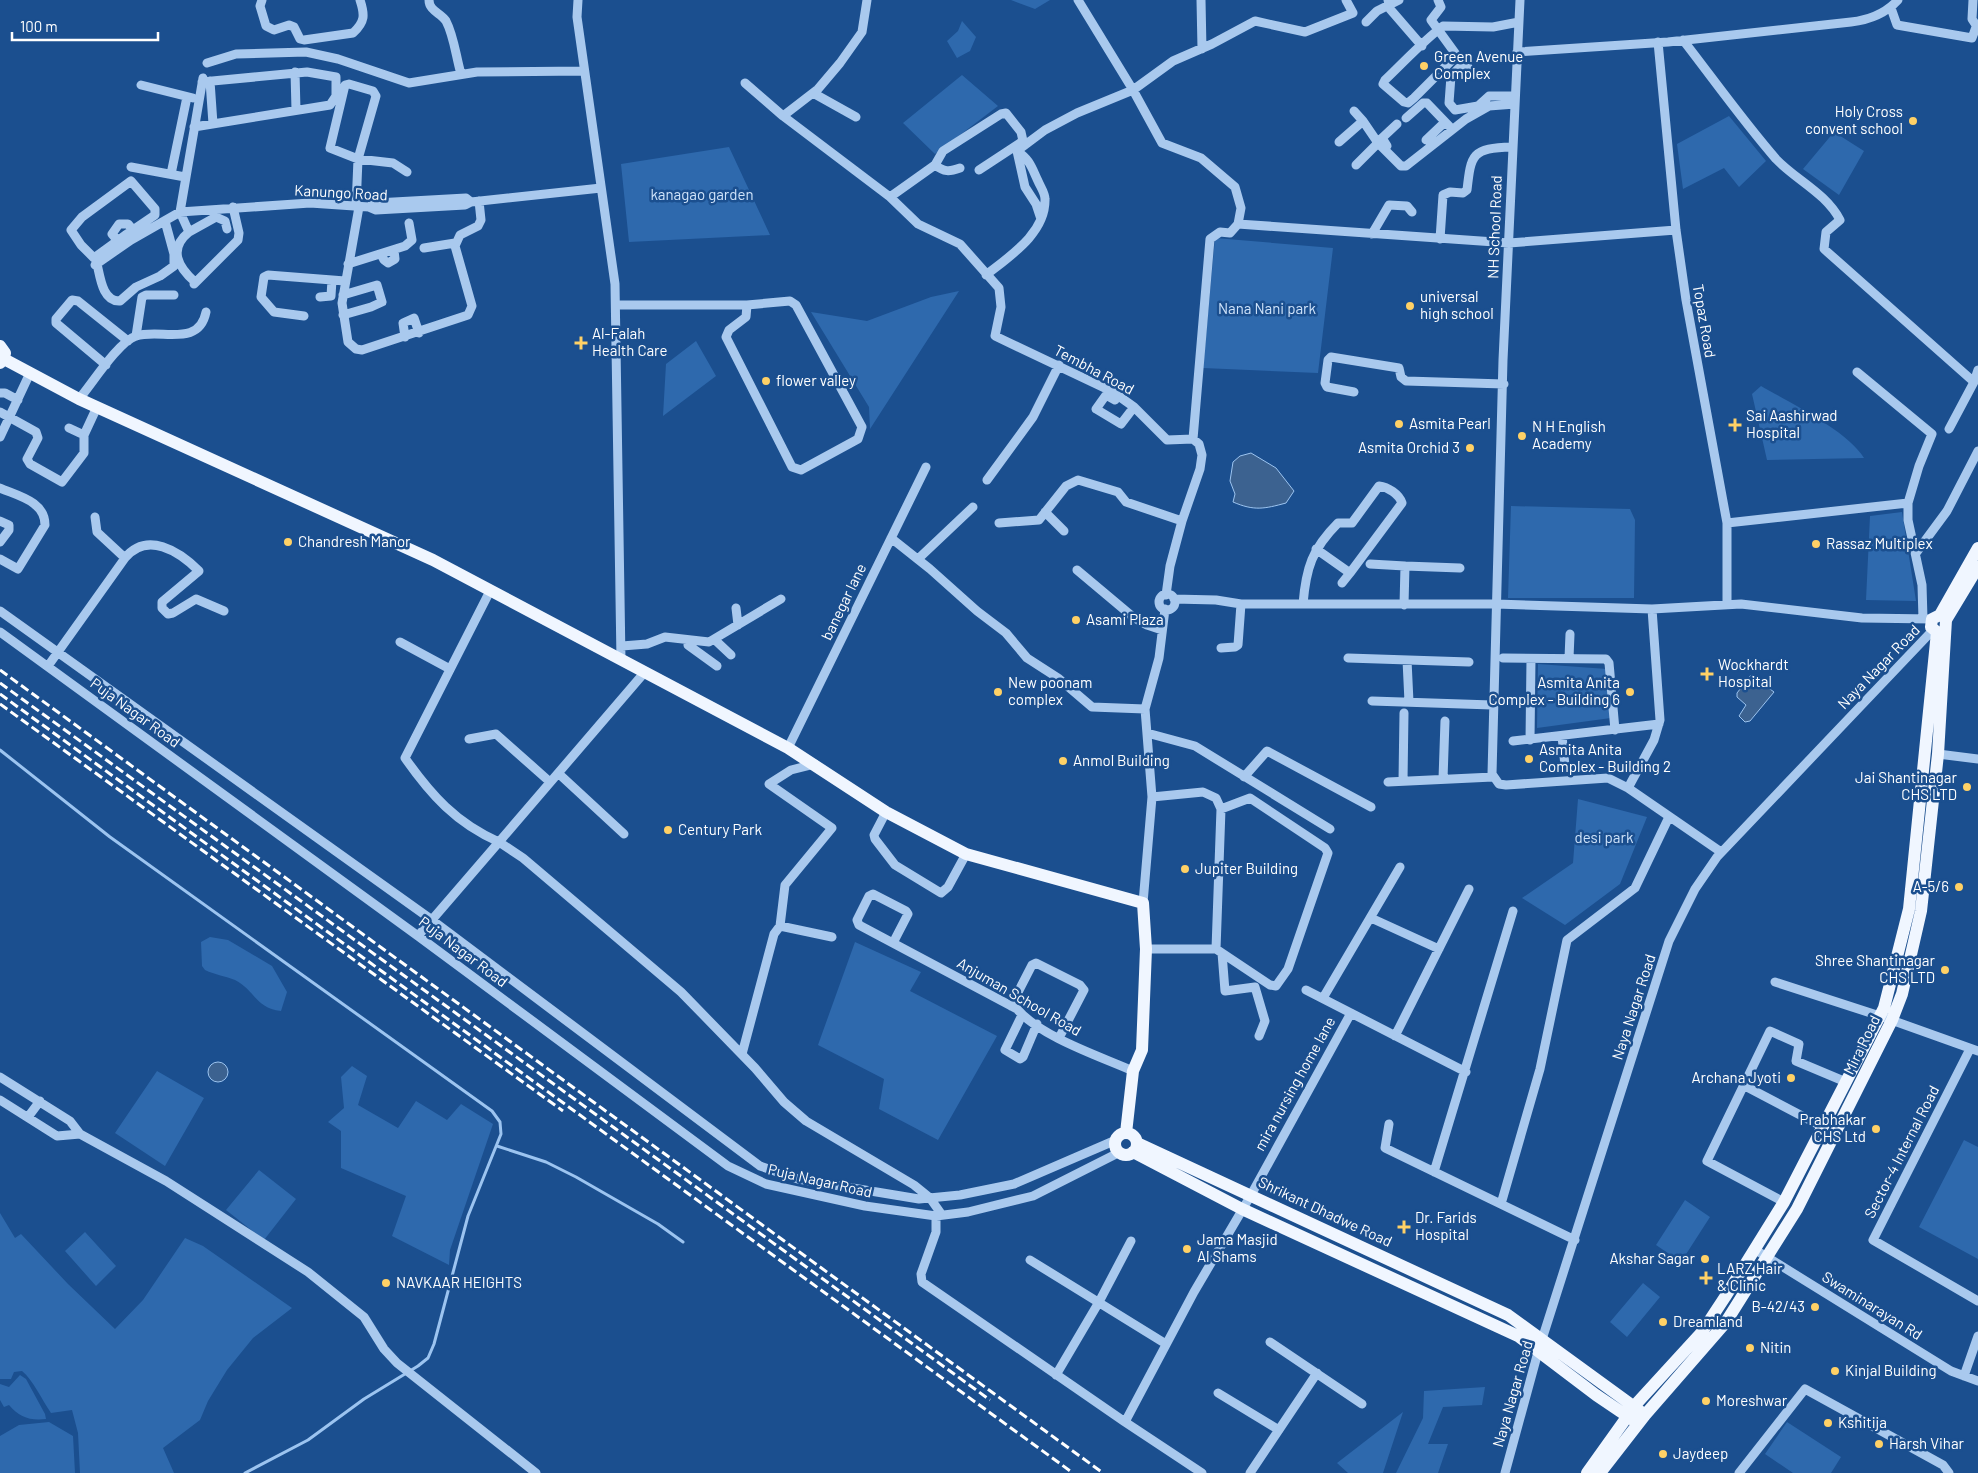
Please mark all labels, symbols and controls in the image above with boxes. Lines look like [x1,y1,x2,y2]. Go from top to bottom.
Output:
scale bar [12,10,159,42]
text: 100 m [20,17,58,35]
place label: Green Avenue Complex [1434,47,1523,82]
marker: Green Avenue Complex [1418,60,1430,72]
place label: Holy Cross convent school [1805,102,1903,137]
marker: Holy Cross convent school [1907,115,1919,127]
street label: NH School Road [1483,175,1505,279]
street label: Kanungo Road [294,181,388,203]
park label: kanagao garden [650,185,754,203]
street label: Topaz Road [1690,283,1720,359]
place label: universal high school [1420,287,1494,322]
park label: Nana Nani park [1218,299,1317,317]
marker: universal high school [1404,300,1416,312]
place label: Al-Falah Health Care [592,324,667,359]
marker: Al-Falah Health Care [574,336,588,350]
street label: Tembha Road [1051,341,1138,398]
place label: flower valley [776,371,856,389]
marker: flower valley [760,375,772,387]
place label: Sai Aashirwad Hospital [1746,406,1838,441]
place label: Asmita Pearl [1409,414,1491,432]
place label: N H English Academy [1532,417,1606,452]
marker: Asmita Pearl [1393,418,1405,430]
marker: Sai Aashirwad Hospital [1728,418,1742,432]
marker: N H English Academy [1516,430,1528,442]
place label: Asmita Orchid 3 [1358,438,1460,456]
marker: Asmita Orchid 3 [1464,442,1476,454]
place label: Chandresh Manor [298,532,411,550]
place label: Rassaz Multiplex [1826,534,1933,552]
marker: Chandresh Manor [282,536,294,548]
marker: Rassaz Multiplex [1810,538,1822,550]
street label: banegar lane [817,560,869,643]
place label: Asami Plaza [1086,610,1164,628]
marker: Asami Plaza [1070,614,1082,626]
street label: Naya Nagar Road [1834,620,1923,712]
place label: Wockhardt Hospital [1718,655,1789,690]
marker: Wockhardt Hospital [1700,667,1714,681]
place label: New poonam complex [1008,673,1092,708]
place label: Asmita Anita Complex - Building 6 [1488,673,1620,708]
street label: Puja Nagar Road [87,674,184,751]
marker: New poonam complex [992,686,1004,698]
marker: Asmita Anita Complex - Building 6 [1624,686,1636,698]
place label: Asmita Anita Complex - Building 2 [1539,740,1671,775]
place label: Anmol Building [1073,751,1170,769]
marker: Asmita Anita Complex - Building 2 [1523,753,1535,765]
marker: Anmol Building [1057,755,1069,767]
place label: Jai Shantinagar CHS LTD [1855,768,1958,803]
marker: Jai Shantinagar CHS LTD [1961,781,1973,793]
place label: Century Park [678,820,762,838]
marker: Century Park [662,824,674,836]
park label: desi park [1574,828,1634,846]
place label: Jupiter Building [1195,859,1298,877]
marker: Jupiter Building [1179,863,1191,875]
place label: A-5/6 [1913,877,1949,895]
marker: A-5/6 [1953,881,1965,893]
street label: Puja Nagar Road [416,912,512,990]
street label: Naya Nagar Road [1607,951,1659,1062]
place label: Shree Shantinagar CHS LTD [1815,951,1936,986]
street label: Anjuman School Road [954,953,1085,1039]
marker: Shree Shantinagar CHS LTD [1939,964,1951,976]
street label: Mira Road [1839,1012,1883,1077]
street label: mira nursing home lane [1250,1013,1338,1154]
place label: Archana Jyoti [1692,1068,1781,1086]
marker: Archana Jyoti [1785,1072,1797,1084]
street label: Sector-4 Internal Road [1860,1082,1942,1221]
place label: Prabhakar CHS Ltd [1800,1110,1867,1145]
marker: Prabhakar CHS Ltd [1870,1123,1882,1135]
street label: Puja Nagar Road [766,1159,874,1201]
street label: Shrikant Dhadwe Road [1256,1172,1395,1250]
place label: Dr. Farids Hospital [1415,1208,1477,1243]
marker: Dr. Farids Hospital [1397,1220,1411,1234]
place label: Jama Masjid Al Shams [1197,1230,1278,1265]
marker: Jama Masjid Al Shams [1181,1243,1193,1255]
place label: Akshar Sagar [1609,1249,1696,1267]
marker: Akshar Sagar [1699,1253,1711,1265]
place label: LARZ Hair & Clinic [1717,1259,1783,1294]
street label: Swaminarayan Rd [1819,1267,1926,1343]
marker: LARZ Hair & Clinic [1699,1271,1713,1285]
place label: NAVKAAR HEIGHTS [396,1273,522,1291]
marker: NAVKAAR HEIGHTS [380,1277,392,1289]
place label: B-42/43 [1751,1297,1805,1315]
marker: B-42/43 [1809,1301,1821,1313]
place label: Dreamland [1673,1312,1743,1330]
marker: Dreamland [1657,1316,1669,1328]
street label: Naya Nagar Road [1488,1338,1536,1449]
place label: Nitin [1760,1338,1791,1356]
marker: Nitin [1744,1342,1756,1354]
place label: Kinjal Building [1845,1361,1937,1379]
marker: Kinjal Building [1829,1365,1841,1377]
place label: Moreshwar [1716,1391,1788,1409]
marker: Moreshwar [1700,1395,1712,1407]
place label: Kshitija [1838,1413,1887,1431]
marker: Kshitija [1822,1417,1834,1429]
place label: Harsh Vihar [1889,1434,1965,1452]
marker: Harsh Vihar [1873,1438,1885,1450]
place label: Jaydeep [1673,1444,1728,1462]
marker: Jaydeep [1657,1448,1669,1460]

